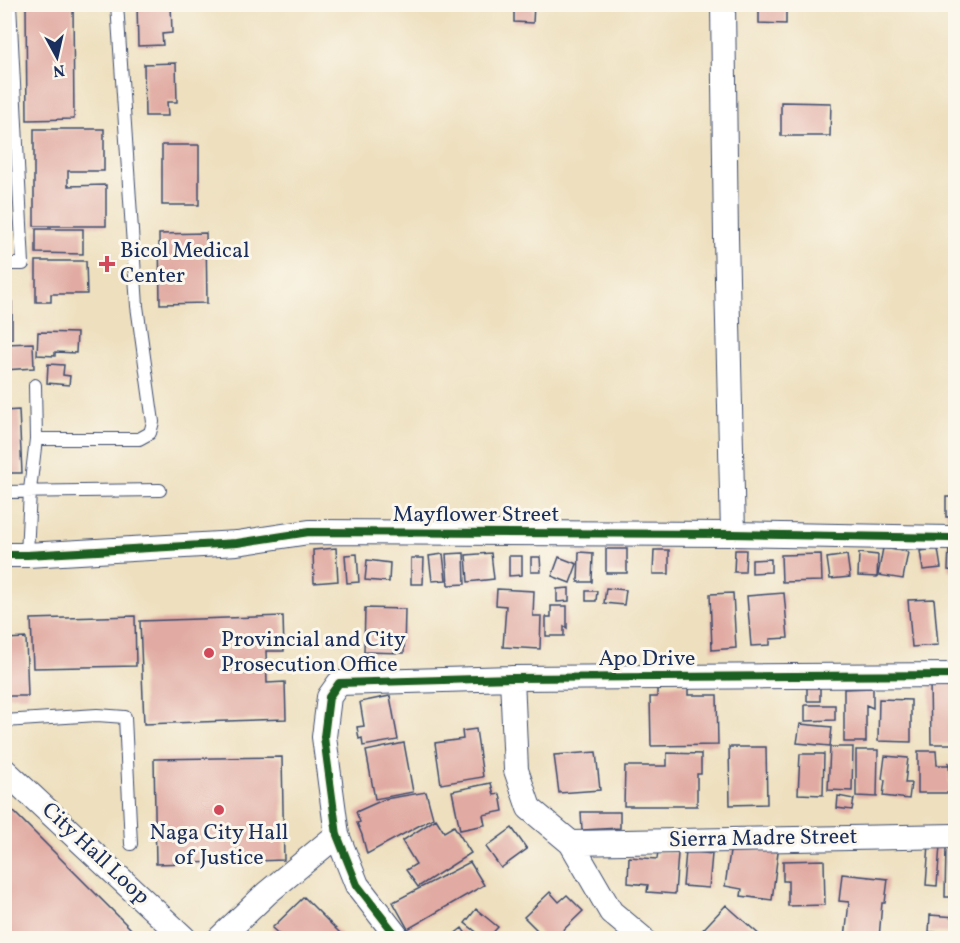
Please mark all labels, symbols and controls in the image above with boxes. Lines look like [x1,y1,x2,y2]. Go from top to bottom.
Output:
north arrow [27,27,87,87]
text: N [51,58,66,82]
place label: Bicol Medical Center [120,236,250,292]
marker: Bicol Medical Center [98,255,116,273]
street label: Mayflower Street [393,500,559,531]
place label: Provincial and City Prosecution Office [221,625,406,681]
street label: Apo Drive [598,644,696,675]
marker: Provincial and City Prosecution Office [202,646,216,660]
street label: City Hall Loop [34,796,156,912]
marker: Naga City Hall of Justice [212,803,226,817]
place label: Naga City Hall of Justice [150,818,288,874]
street label: Sierra Madre Street [668,822,858,856]

